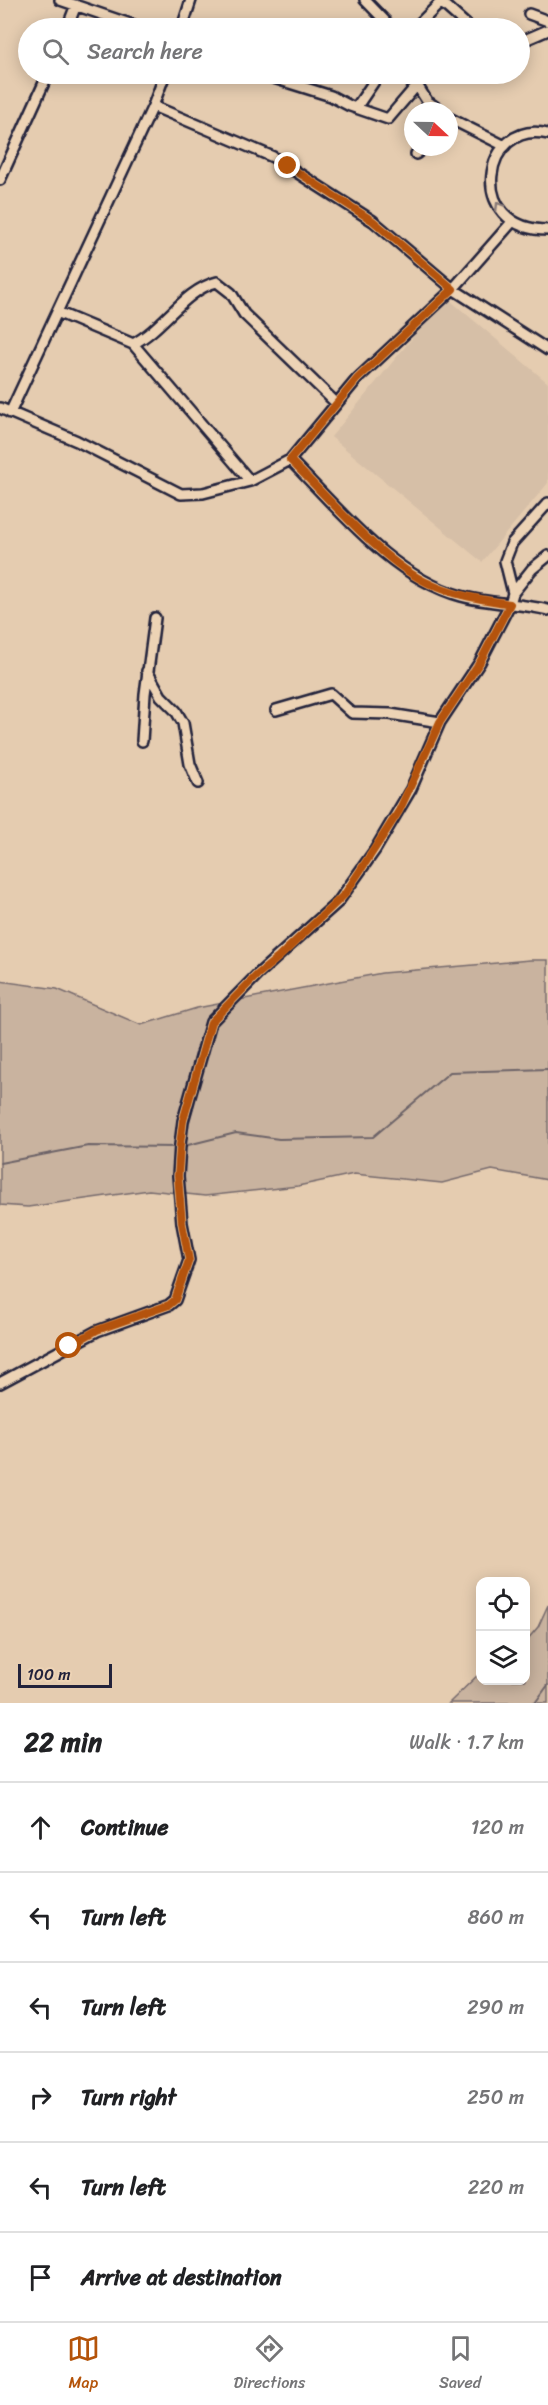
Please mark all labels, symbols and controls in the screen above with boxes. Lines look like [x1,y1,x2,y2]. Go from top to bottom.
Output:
search box [18,18,530,84]
text: Search here [87,32,203,71]
icon: search [39,35,72,68]
north arrow [404,102,458,156]
route end [274,152,300,178]
one-way arrow [495,202,506,212]
route start [55,1332,81,1358]
map controls [476,1577,530,1685]
button: locate [476,1577,530,1631]
button: layers [476,1631,530,1685]
text: 100 m [27,1660,71,1689]
scale bar [18,1661,112,1688]
text: 22 min [24,1719,102,1765]
text: Walk · 1.7 km [409,1725,524,1760]
text: Continue [81,1808,169,1847]
text: 120 m [471,1810,524,1845]
icon: ahead [24,1811,57,1844]
text: Turn left [81,1898,166,1937]
text: 860 m [467,1900,524,1935]
icon: left [24,1901,57,1934]
text: Turn left [81,1988,166,2027]
text: 290 m [467,1990,524,2025]
icon: left [24,1991,57,2024]
text: Turn right [81,2078,176,2117]
text: 250 m [467,2080,524,2115]
icon: right [24,2081,57,2114]
text: Turn left [81,2168,166,2207]
text: 220 m [468,2170,524,2205]
icon: left [24,2171,57,2204]
text: Arrive at destination [81,2258,282,2297]
icon: arrive [24,2261,57,2294]
tab: Map [67,2332,100,2397]
tab: Directions [234,2332,305,2397]
tab: Saved [439,2332,481,2397]

